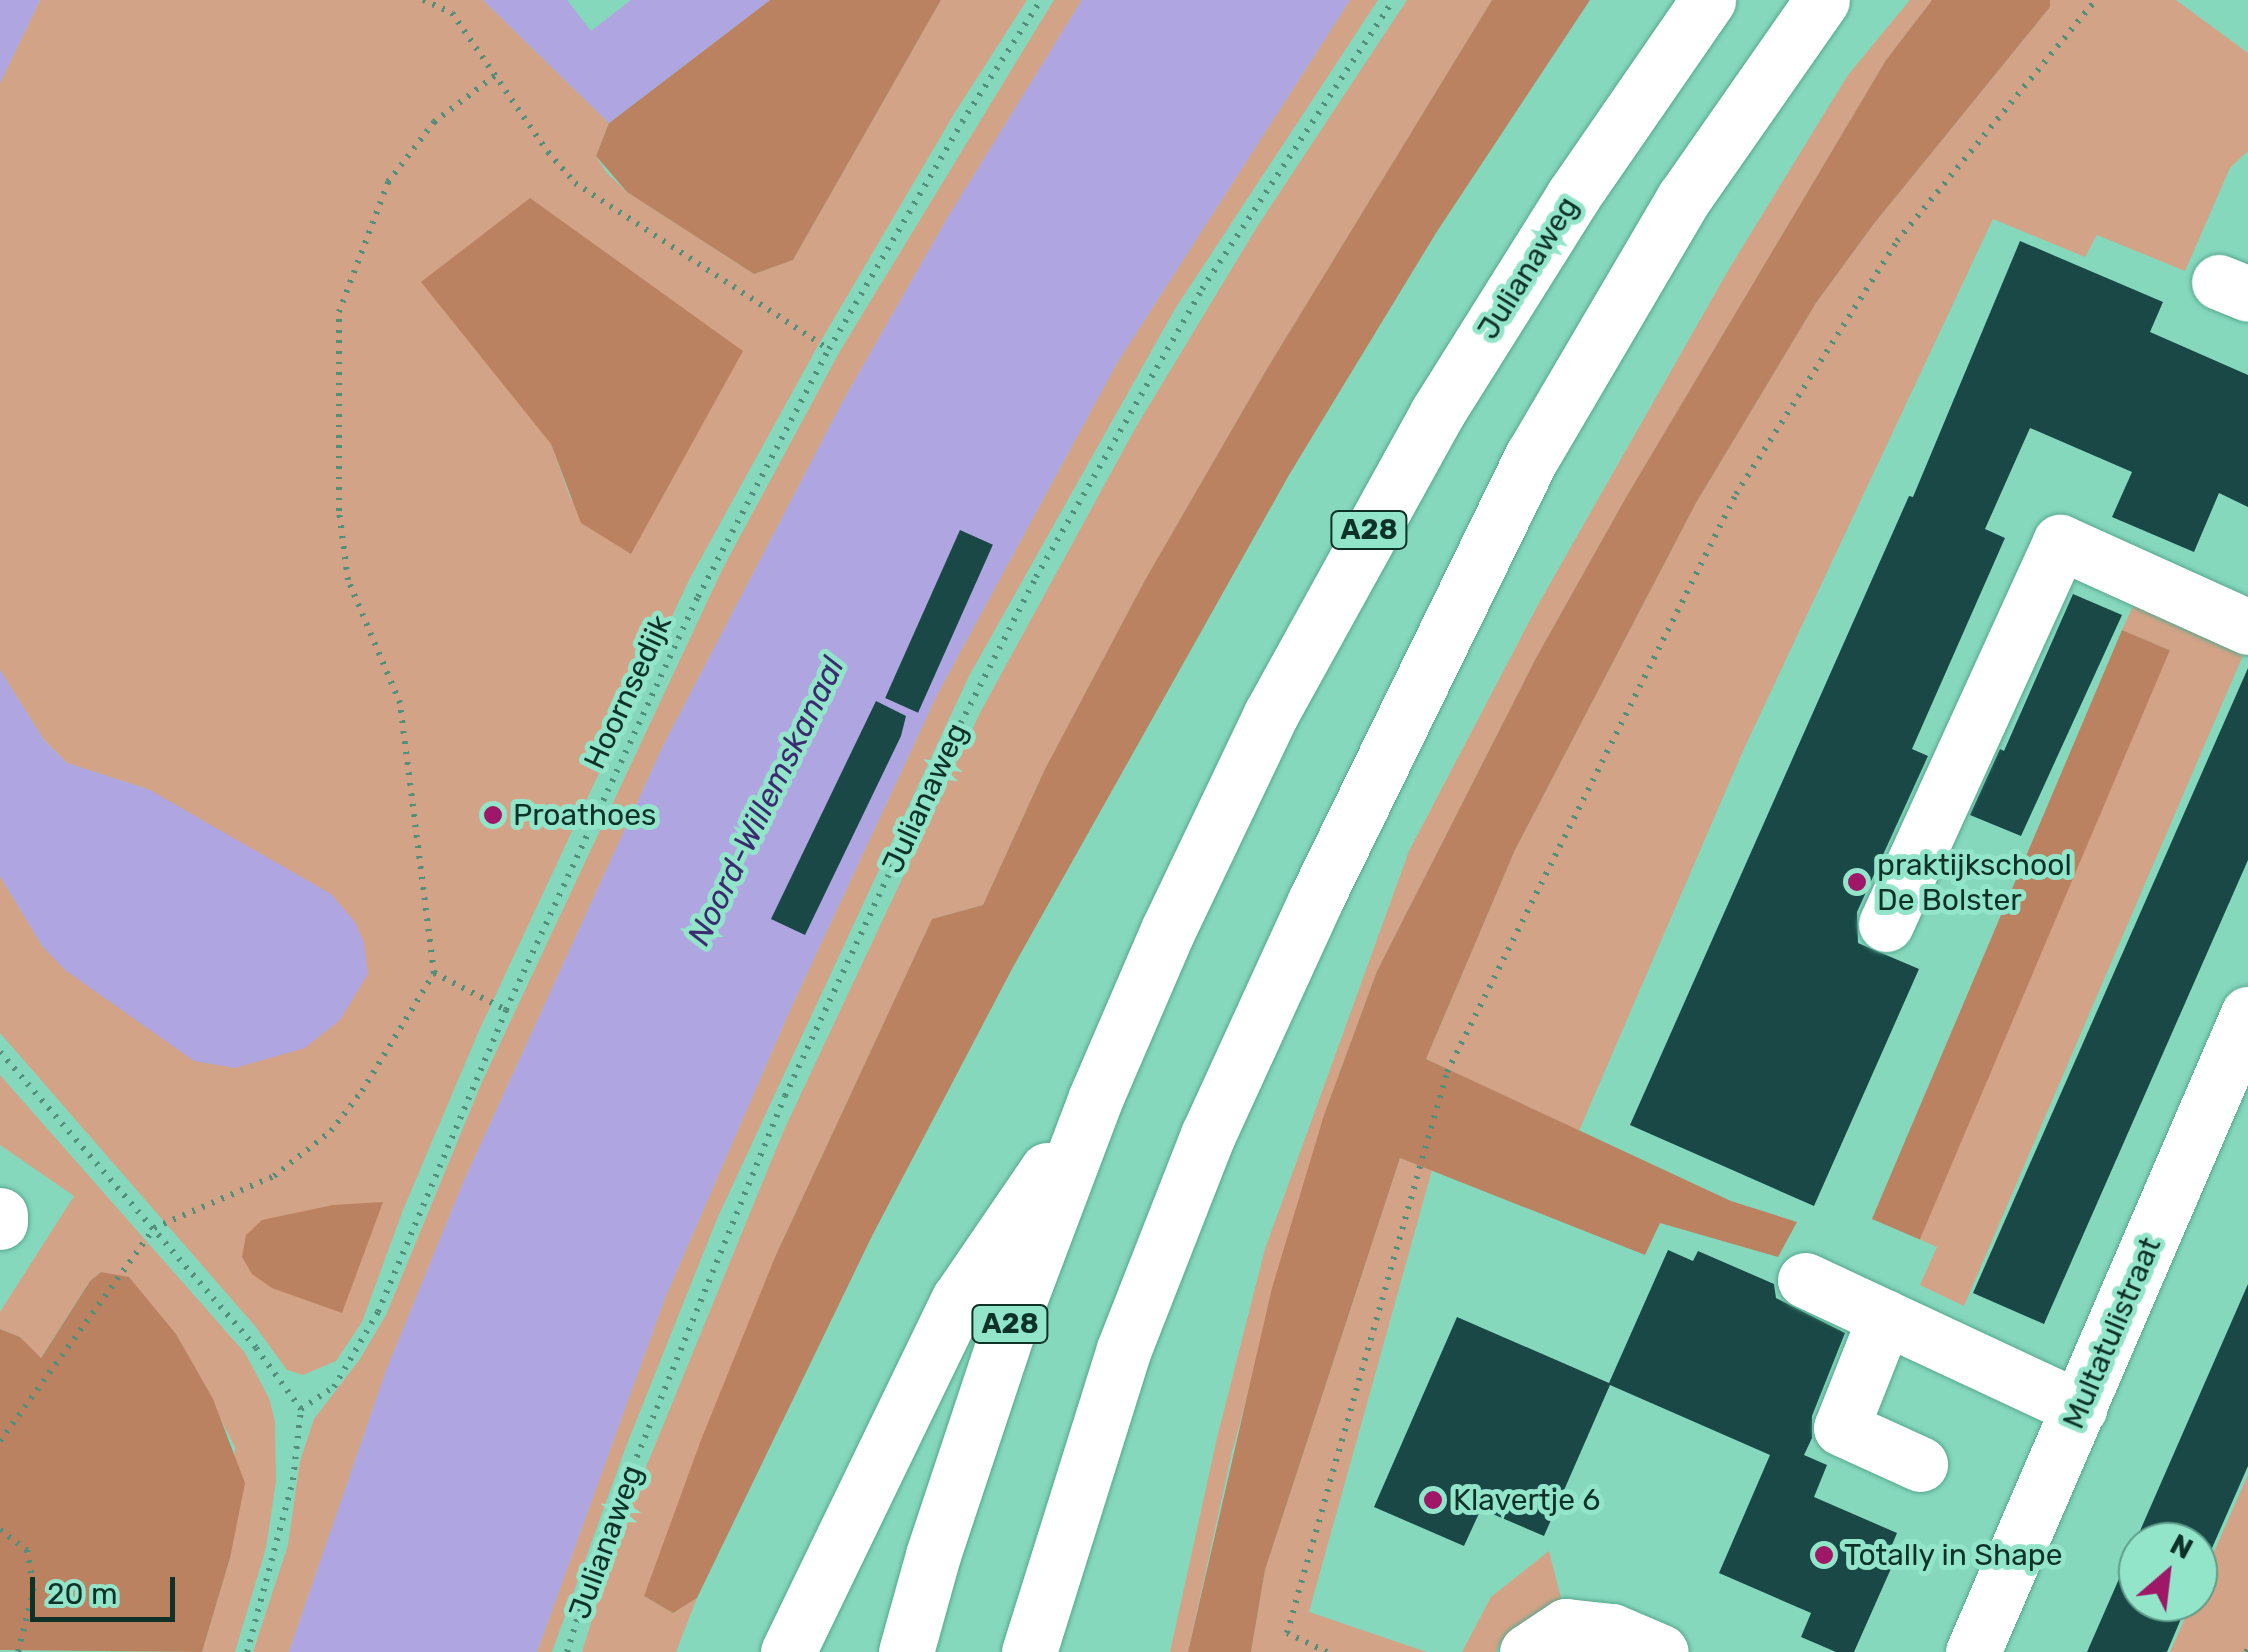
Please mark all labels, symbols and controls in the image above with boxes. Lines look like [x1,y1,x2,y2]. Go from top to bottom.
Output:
street label: Julianaweg [1470,190,1586,346]
road number: A28 [1329,507,1409,553]
street label: Hoornsedijk [577,609,679,775]
water label: Noord-Willemskanaal [679,651,853,951]
street label: Julianaweg [875,717,975,879]
place label: Proathoes [513,797,656,833]
marker: Proathoes [482,804,504,826]
place label: praktijkschool De Bolster [1877,847,2072,918]
marker: praktijkschool De Bolster [1846,871,1868,893]
street label: Multatulistraat [2055,1232,2169,1434]
road number: A28 [970,1301,1050,1347]
street label: Julianaweg [562,1460,650,1624]
place label: Klavertje 6 [1453,1482,1600,1518]
marker: Klavertje 6 [1422,1489,1444,1511]
north arrow [2118,1522,2218,1622]
text: N [2165,1528,2198,1566]
place label: Totally in Shape [1844,1537,2063,1573]
marker: Totally in Shape [1813,1544,1835,1566]
scale bar [35,1557,180,1619]
text: 20 m [47,1576,118,1612]

